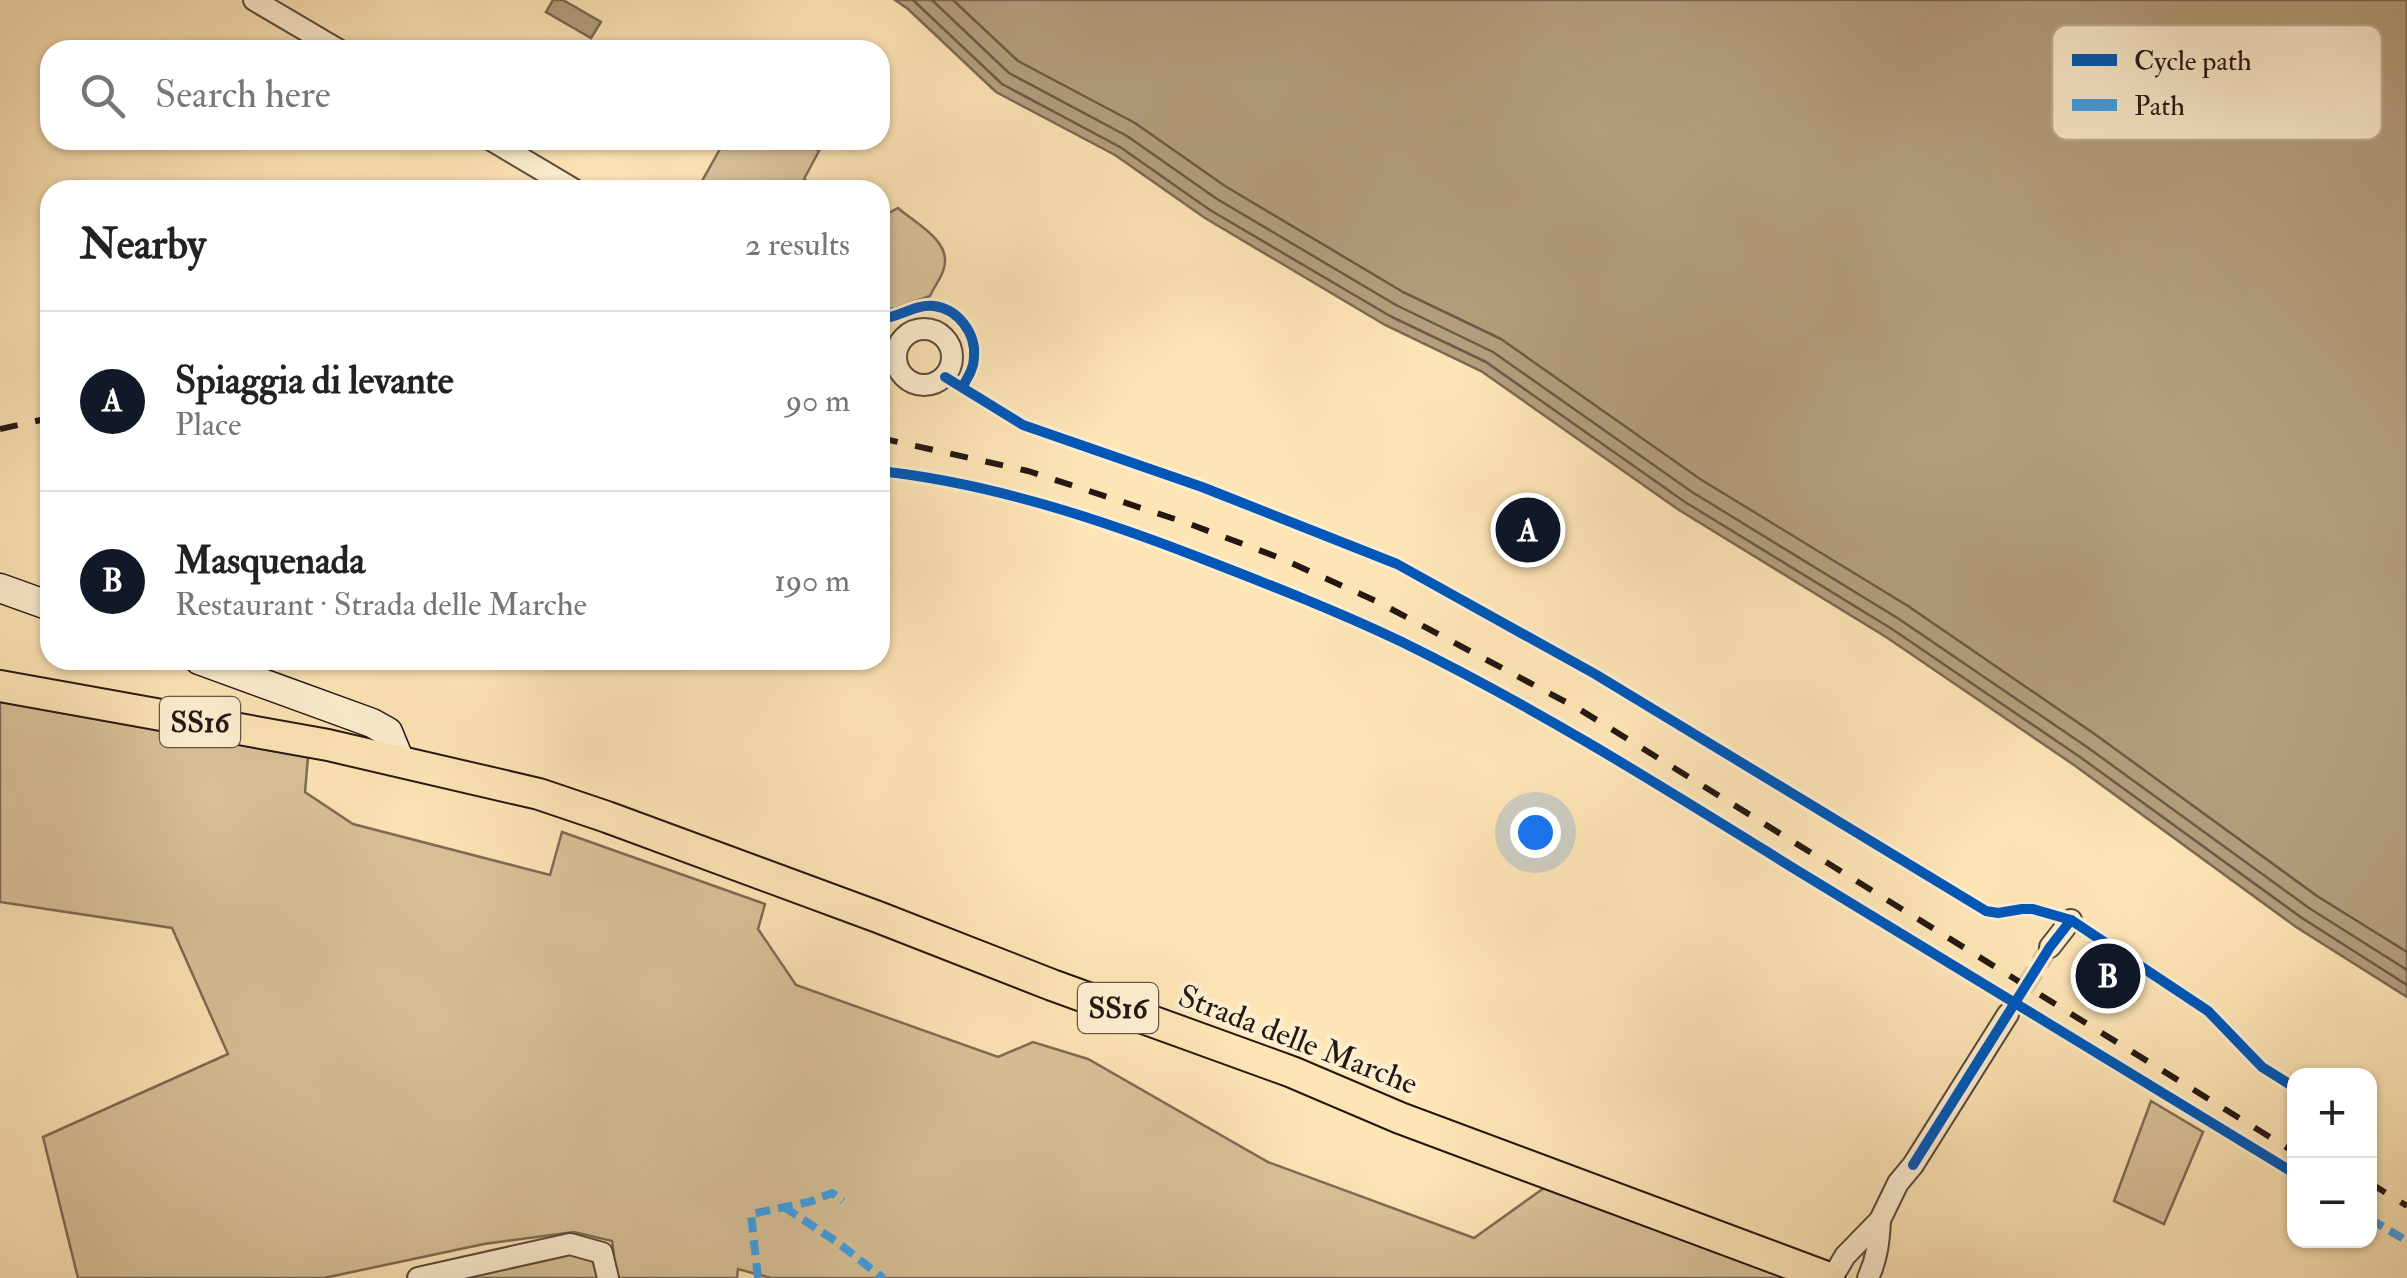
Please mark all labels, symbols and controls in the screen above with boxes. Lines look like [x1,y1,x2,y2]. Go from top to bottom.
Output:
legend [2052,25,2382,140]
search box [40,40,890,150]
text: Cycle path [2134,44,2252,79]
icon: search [75,68,130,123]
text: Search here [155,71,331,119]
text: Path [2134,89,2185,124]
text: Nearby [80,219,206,271]
text: 2 results [745,225,850,265]
text: Spiaggia di levante [175,357,454,405]
text: A [102,381,123,421]
text: 90 m [786,381,850,421]
text: Place [175,405,241,445]
pin: A [1496,492,1560,568]
text: Masquenada [175,537,365,585]
text: B [102,561,123,601]
text: 190 m [774,561,850,601]
text: Restaurant · Strada delle Marche [175,585,587,625]
road number: SS16 [160,697,240,747]
your location [1510,807,1561,858]
pin: B [2076,938,2140,1014]
street label: Strada delle Marche [1173,976,1423,1104]
road number: SS16 [1078,983,1158,1033]
map controls [2287,1068,2377,1248]
button: + [2287,1068,2377,1158]
button: − [2287,1158,2377,1248]

